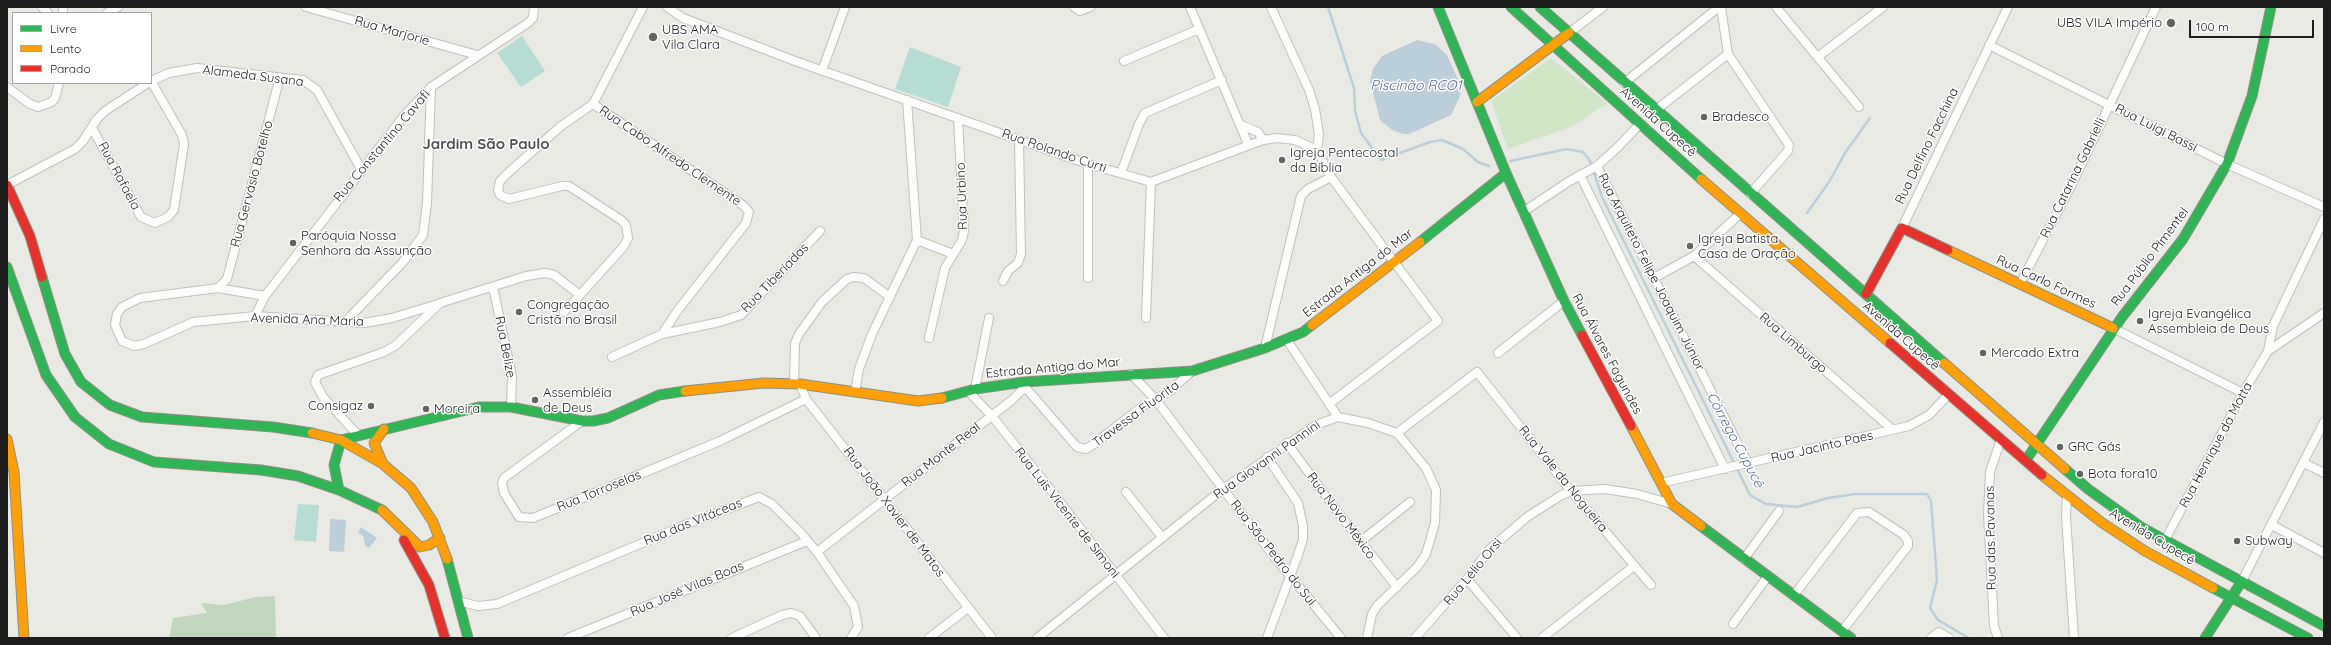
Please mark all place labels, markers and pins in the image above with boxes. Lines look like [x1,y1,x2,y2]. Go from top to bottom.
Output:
place label: UBS VILA Império [2057,15,2162,31]
marker: UBS VILA Império [2165,17,2177,29]
place label: UBS AMA Vila Clara [662,22,720,53]
marker: UBS AMA Vila Clara [647,31,659,43]
place label: Bradesco [1712,109,1769,125]
marker: Bradesco [1699,112,1709,122]
place label: Igreja Pentecostal da Bíblia [1290,145,1398,176]
marker: Igreja Pentecostal da Bíblia [1277,155,1287,165]
place label: Paróquia Nossa Senhora da Assunção [301,228,432,259]
place label: Igreja Batista Casa de Oração [1698,231,1796,262]
marker: Paróquia Nossa Senhora da Assunção [288,238,298,248]
marker: Igreja Batista Casa de Oração [1685,241,1695,251]
place label: Congregação Cristã no Brasil [527,297,617,328]
place label: Igreja Evangélica Assembleia de Deus [2148,306,2269,337]
marker: Congregação Cristã no Brasil [514,307,524,317]
marker: Igreja Evangélica Assembleia de Deus [2135,316,2145,326]
place label: Mercado Extra [1991,345,2079,361]
marker: Mercado Extra [1978,348,1988,358]
place label: Assembléia de Deus [543,385,612,416]
marker: Assembléia de Deus [530,395,540,405]
place label: Consigaz [308,398,363,414]
marker: Consigaz [366,401,376,411]
place label: Moreira [434,401,480,417]
marker: Moreira [421,404,431,414]
place label: GRC Gás [2068,439,2121,455]
marker: GRC Gás [2055,442,2065,452]
place label: Bota fora10 [2088,466,2157,482]
marker: Bota fora10 [2075,469,2085,479]
place label: Subway [2245,533,2293,549]
marker: Subway [2232,536,2242,546]

